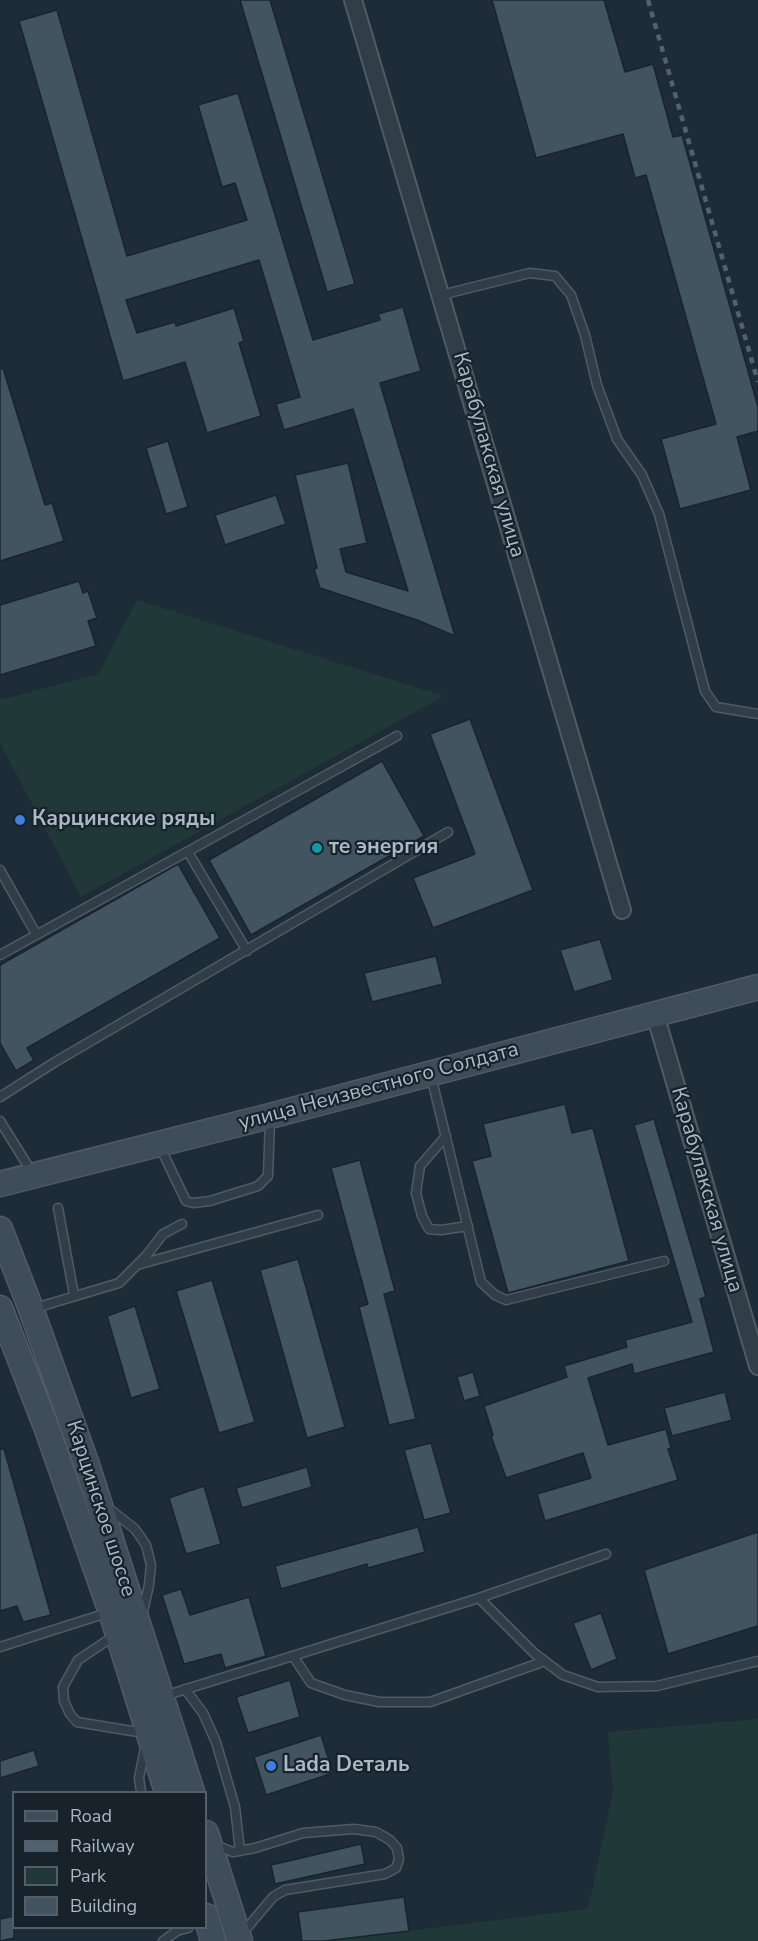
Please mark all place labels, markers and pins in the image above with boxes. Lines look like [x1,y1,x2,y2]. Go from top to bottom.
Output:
place label: Карцинские ряды [32,807,215,833]
marker: Карцинские ряды [13,813,27,827]
place label: те энергия [329,835,438,861]
marker: те энергия [310,841,324,855]
place label: Lada Dеталь [283,1753,410,1779]
marker: Lada Dеталь [264,1759,278,1773]

